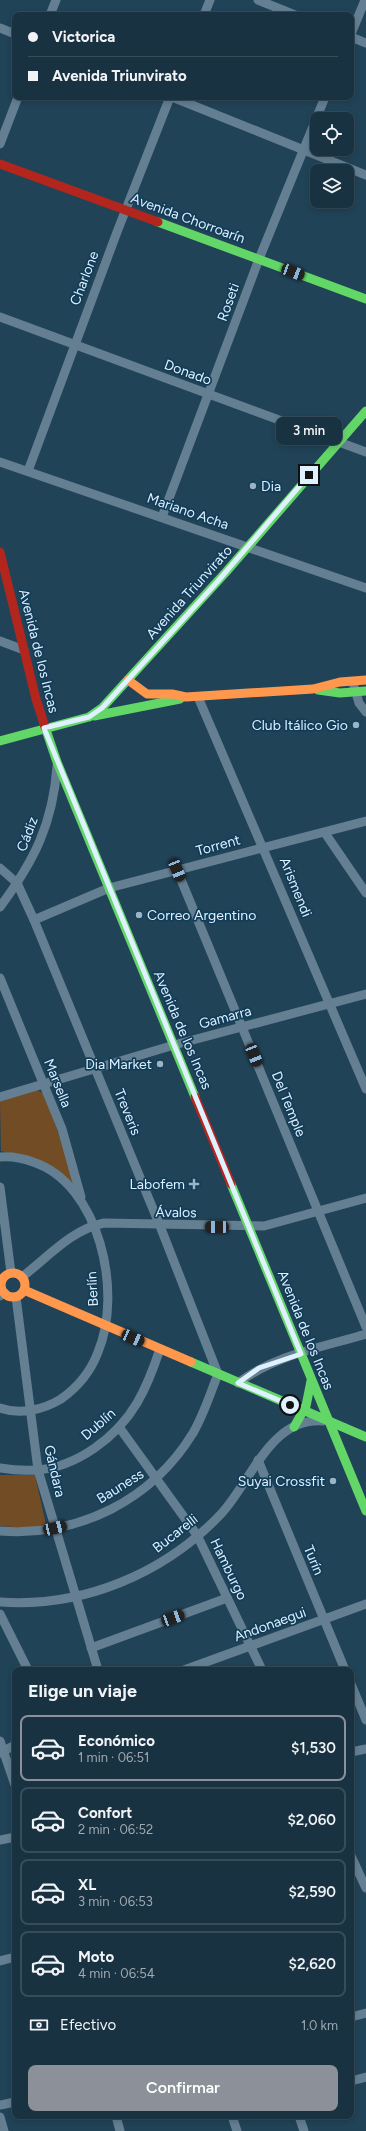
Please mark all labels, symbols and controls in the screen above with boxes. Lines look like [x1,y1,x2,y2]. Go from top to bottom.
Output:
text: Victorica [52,28,115,46]
text: Avenida Triunvirato [52,67,187,85]
map controls [310,112,354,208]
button: locate [310,112,354,156]
button: layers [310,164,354,208]
street label: Avenida Chorroarín [128,190,248,247]
street label: Charlone [66,248,103,308]
car [280,262,306,282]
street label: Roseti [214,281,243,324]
street label: Donado [162,356,214,389]
callout: 3 min [276,417,342,445]
text: 3 min [293,423,325,438]
route end [300,466,318,484]
place label: Dia [261,478,281,495]
marker: Dia [248,481,258,491]
street label: Mariano Acha [145,490,231,533]
street label: Avenida Triunvirato [143,542,236,643]
street label: Avenida de los Incas [15,587,62,715]
place label: Club Itálico Gio [252,717,348,734]
marker: Club Itálico Gio [351,720,361,730]
street label: Cádiz [13,814,42,854]
street label: Torrent [194,831,242,860]
street label: Arismendi [276,855,315,919]
car [167,857,187,883]
place label: Correo Argentino [147,907,256,924]
marker: Correo Argentino [134,910,144,920]
street label: Avenida de los Incas [150,968,215,1092]
street label: Gamarra [197,1002,253,1033]
car [244,1042,264,1068]
street label: Marsella [40,1056,75,1110]
place label: Dia Market [85,1056,152,1073]
marker: Dia Market [155,1059,165,1069]
street label: Del Temple [268,1069,310,1140]
street label: Treveris [111,1087,145,1138]
place label: Labofem [130,1176,185,1193]
marker: Labofem [188,1178,200,1190]
street label: Ávalos [155,1204,197,1221]
car [205,1221,229,1233]
street label: Avenida de los Incas [274,1268,337,1392]
street label: Berlín [83,1271,102,1307]
car [120,1328,146,1348]
route start [281,1396,299,1414]
street label: Dublín [78,1405,119,1444]
street label: Gándara [40,1443,69,1499]
street label: Bauness [94,1465,147,1507]
place label: Suyai Crossfit [238,1473,325,1490]
marker: Suyai Crossfit [328,1476,338,1486]
street label: Bucarelli [149,1510,201,1556]
car [42,1519,68,1537]
street label: Hamburgo [206,1536,251,1603]
street label: Turín [300,1543,327,1578]
street label: Andonaegui [232,1604,309,1645]
car [160,1608,186,1628]
text: Elige un viaje [28,1680,137,1702]
icon: car [30,1730,66,1766]
text: Económico [78,1732,155,1750]
text: $1,530 [291,1739,336,1757]
text: 1 min · 06:51 [78,1750,149,1765]
icon: car [30,1802,66,1838]
text: Confort [78,1804,132,1822]
text: $2,060 [287,1811,336,1829]
text: 2 min · 06:52 [78,1822,153,1837]
icon: car [30,1874,66,1910]
text: XL [78,1876,96,1894]
text: $2,590 [288,1883,336,1901]
text: 3 min · 06:53 [78,1894,153,1909]
icon: car [30,1946,66,1982]
text: Moto [78,1948,114,1966]
text: $2,620 [289,1955,336,1973]
text: 4 min · 06:54 [78,1966,155,1981]
icon: cash [28,2014,50,2036]
text: Efectivo [60,2016,116,2034]
text: 1.0 km [301,2018,338,2033]
button: Confirmar [28,2065,338,2111]

